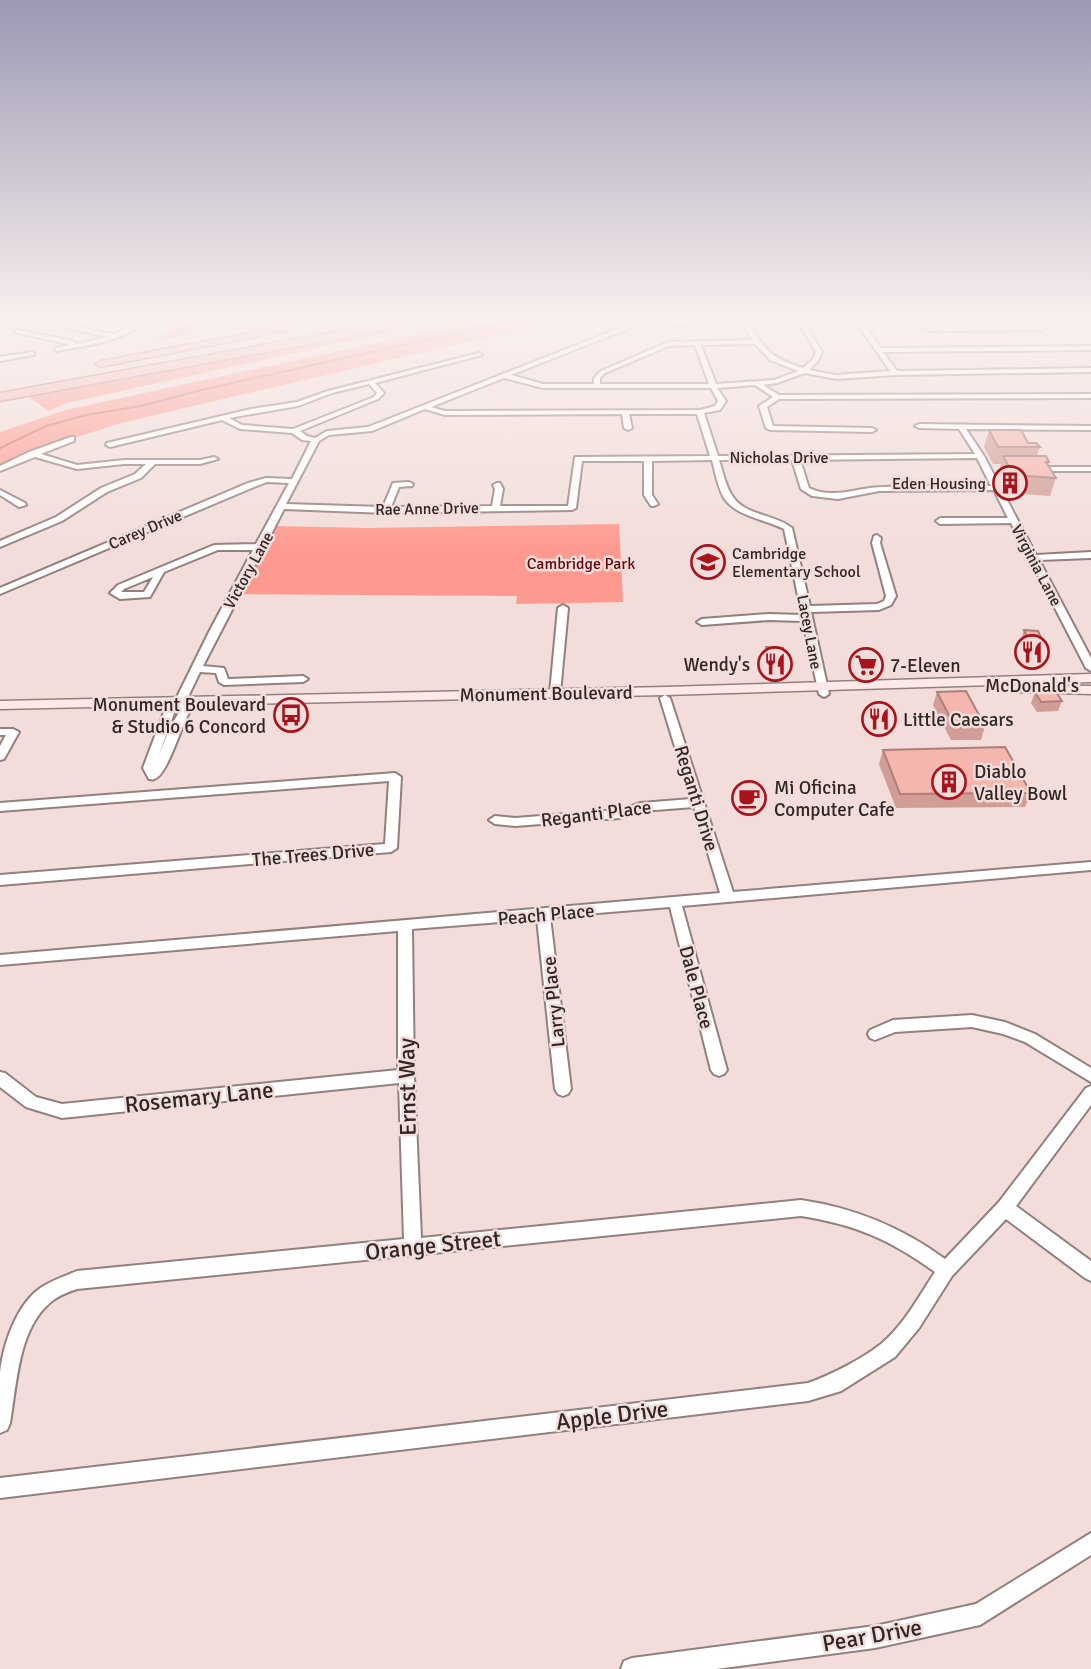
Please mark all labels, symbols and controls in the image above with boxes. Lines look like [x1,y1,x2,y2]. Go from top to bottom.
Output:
street label: Nicholas Drive [730,448,828,468]
building icon: Eden Housing [991,464,1029,502]
place label: Eden Housing [892,474,986,494]
street label: Rae Anne Drive [375,498,479,520]
street label: Carey Drive [106,506,185,554]
street label: Virginia Lane [1006,521,1066,610]
street label: Victory Lane [219,528,278,613]
school or university icon: Cambridge Elementary School [689,543,727,581]
place label: Cambridge Elementary School [732,544,861,582]
park label: Cambridge Park [527,554,635,574]
street label: Lacey Lane [792,593,826,671]
restaurant icon: McDonald's [1013,633,1051,671]
restaurant icon: Wendy's [756,645,794,683]
supermarket icon: 7-Eleven [847,646,885,684]
place label: Wendy's [684,653,750,677]
place label: 7-Eleven [890,654,961,678]
place label: McDonald's [985,674,1079,698]
street label: Monument Boulevard [459,680,633,708]
place label: Monument Boulevard & Studio 6 Concord [93,693,266,739]
bus stop icon: Monument Boulevard & Studio 6 Concord [272,696,310,734]
restaurant icon: Little Caesars [860,700,898,738]
place label: Little Caesars [903,708,1014,732]
street label: Reganti Drive [669,743,724,854]
place label: Diablo Valley Bowl [974,760,1067,806]
building icon: Diablo Valley Bowl [930,763,968,801]
place label: Mi Oficina Computer Cafe [774,776,895,822]
cafe icon: Mi Oficina Computer Cafe [730,779,768,817]
street label: Reganti Place [540,795,653,833]
street label: The Trees Drive [251,838,375,872]
street label: Peach Place [497,899,596,931]
street label: Dale Place [673,943,719,1031]
street label: Larry Place [537,955,571,1049]
street label: Ernst Way [392,1037,423,1136]
street label: Rosemary Lane [123,1075,275,1120]
street label: Orange Street [364,1224,502,1267]
street label: Apple Drive [554,1394,670,1437]
street label: Pear Drive [820,1612,924,1659]

